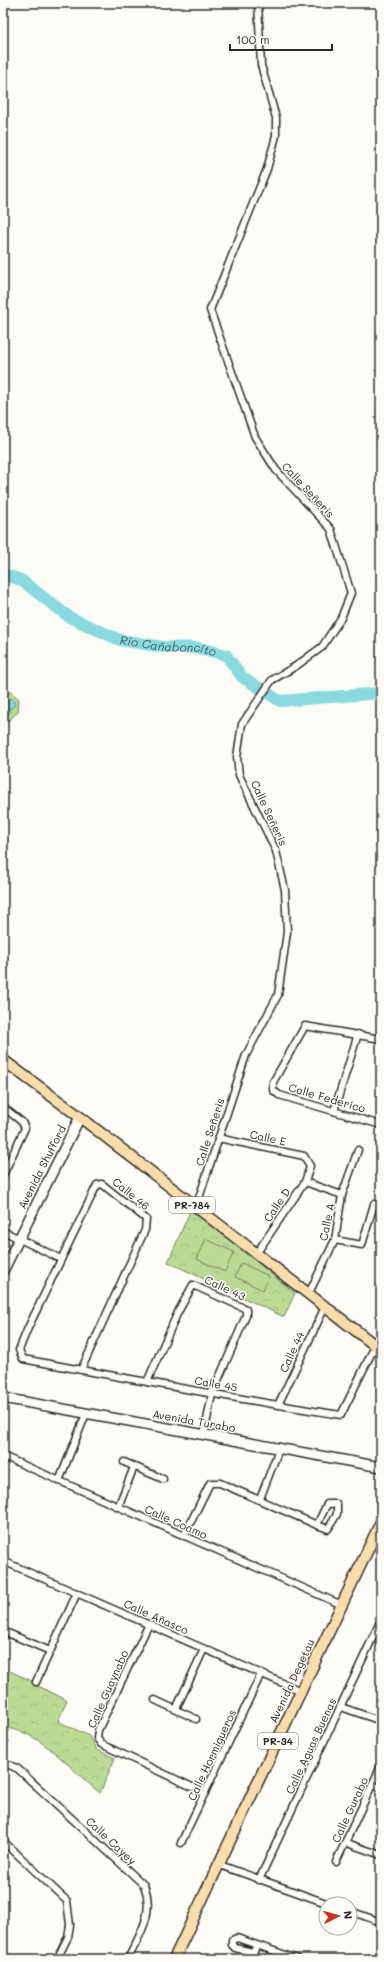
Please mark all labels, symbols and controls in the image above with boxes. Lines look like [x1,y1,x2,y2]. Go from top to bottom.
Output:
scale bar [230,26,332,52]
text: 100 m [236,31,270,47]
street label: Calle Señeris [279,459,338,521]
water label: Río Cañaboncito [119,631,218,659]
street label: Calle Señeris [248,778,291,848]
street label: Calle Federico [287,1079,368,1116]
street label: Calle Señeris [191,1096,228,1168]
street label: Avenida Shufford [14,1122,69,1211]
street label: Calle E [249,1126,288,1149]
street label: Calle 46 [110,1174,153,1213]
street label: Calle D [260,1185,293,1225]
road number: PR-784 [169,1197,215,1213]
street label: Calle A [315,1202,338,1242]
street label: Calle 43 [202,1272,249,1304]
street label: Calle 44 [276,1328,308,1375]
street label: Calle 45 [193,1372,239,1395]
street label: Avenida Turabo [151,1406,237,1435]
street label: Calle Coamo [143,1501,210,1542]
street label: Calle Añasco [121,1596,191,1638]
street label: Avenida Degetau [265,1636,318,1725]
street label: Calle Guaynabo [84,1647,132,1730]
street label: Calle Aguas Buenas [282,1695,339,1796]
street label: Calle Hormigueros [184,1707,239,1803]
road number: PR-34 [258,1733,298,1749]
street label: Calle Gurabo [328,1774,371,1845]
street label: Calle Cayey [83,1813,140,1868]
north arrow [318,1896,358,1936]
text: N [341,1910,356,1920]

